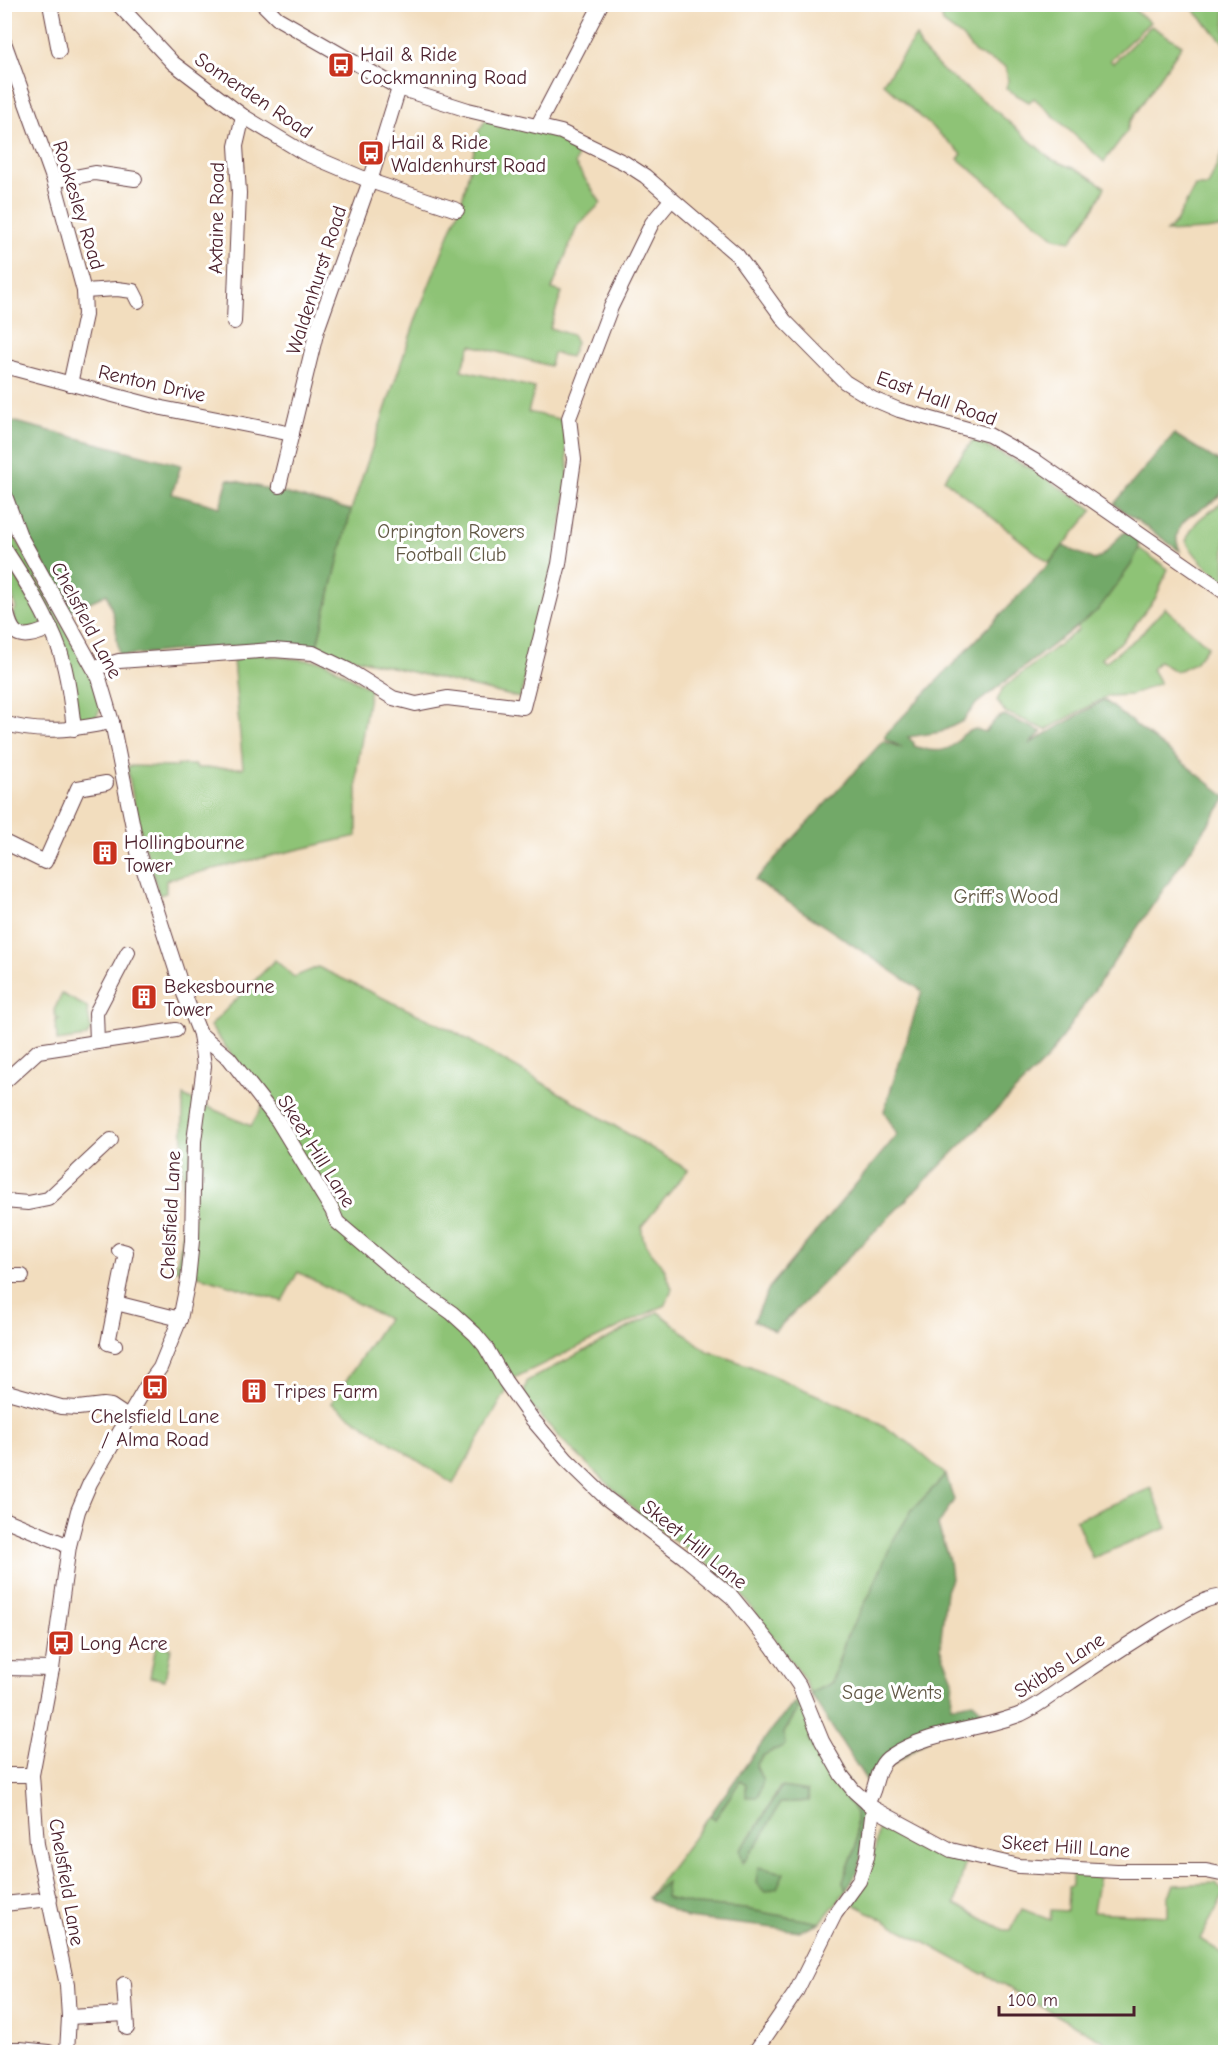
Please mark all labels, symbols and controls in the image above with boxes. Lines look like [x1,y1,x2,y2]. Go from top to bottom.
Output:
place label: Hail & Ride Cockmanning Road [360,43,527,89]
street label: Somerden Road [190,48,317,143]
bus stop icon: Hail & Ride Cockmanning Road [326,50,356,80]
place label: Hail & Ride Waldenhurst Road [391,131,546,177]
street label: Rookesley Road [48,138,109,272]
bus stop icon: Hail & Ride Waldenhurst Road [356,138,386,168]
street label: Axtaine Road [204,162,229,274]
street label: Waldenhurst Road [282,203,351,357]
street label: Renton Drive [96,360,208,407]
street label: East Hall Road [873,366,1000,431]
park label: Orpington Rovers Football Club [377,520,525,566]
street label: Chelsfield Lane [46,558,127,682]
place label: Hollingbourne Tower [124,831,245,877]
building icon: Hollingbourne Tower [90,838,120,868]
park label: Griff's Wood [953,885,1059,908]
place label: Bekesbourne Tower [164,975,275,1021]
building icon: Bekesbourne Tower [129,982,159,1012]
street label: Skeet Hill Lane [273,1091,360,1212]
street label: Chelsfield Lane [156,1150,185,1280]
bus stop icon: Chelsfield Lane / Alma Road [140,1372,170,1402]
building icon: Tripes Farm [239,1376,269,1406]
place label: Tripes Farm [274,1380,378,1403]
place label: Chelsfield Lane / Alma Road [91,1405,219,1451]
street label: Skeet Hill Lane [638,1495,752,1594]
bus stop icon: Long Acre [46,1628,76,1658]
street label: Skibbs Lane [1010,1628,1109,1703]
place label: Long Acre [80,1632,167,1655]
park label: Sage Wents [842,1681,942,1704]
street label: Chelsfield Lane [44,1817,89,1947]
street label: Skeet Hill Lane [1001,1831,1131,1862]
scale bar [999,1979,1134,2017]
text: 100 m [1008,1990,1058,2011]

